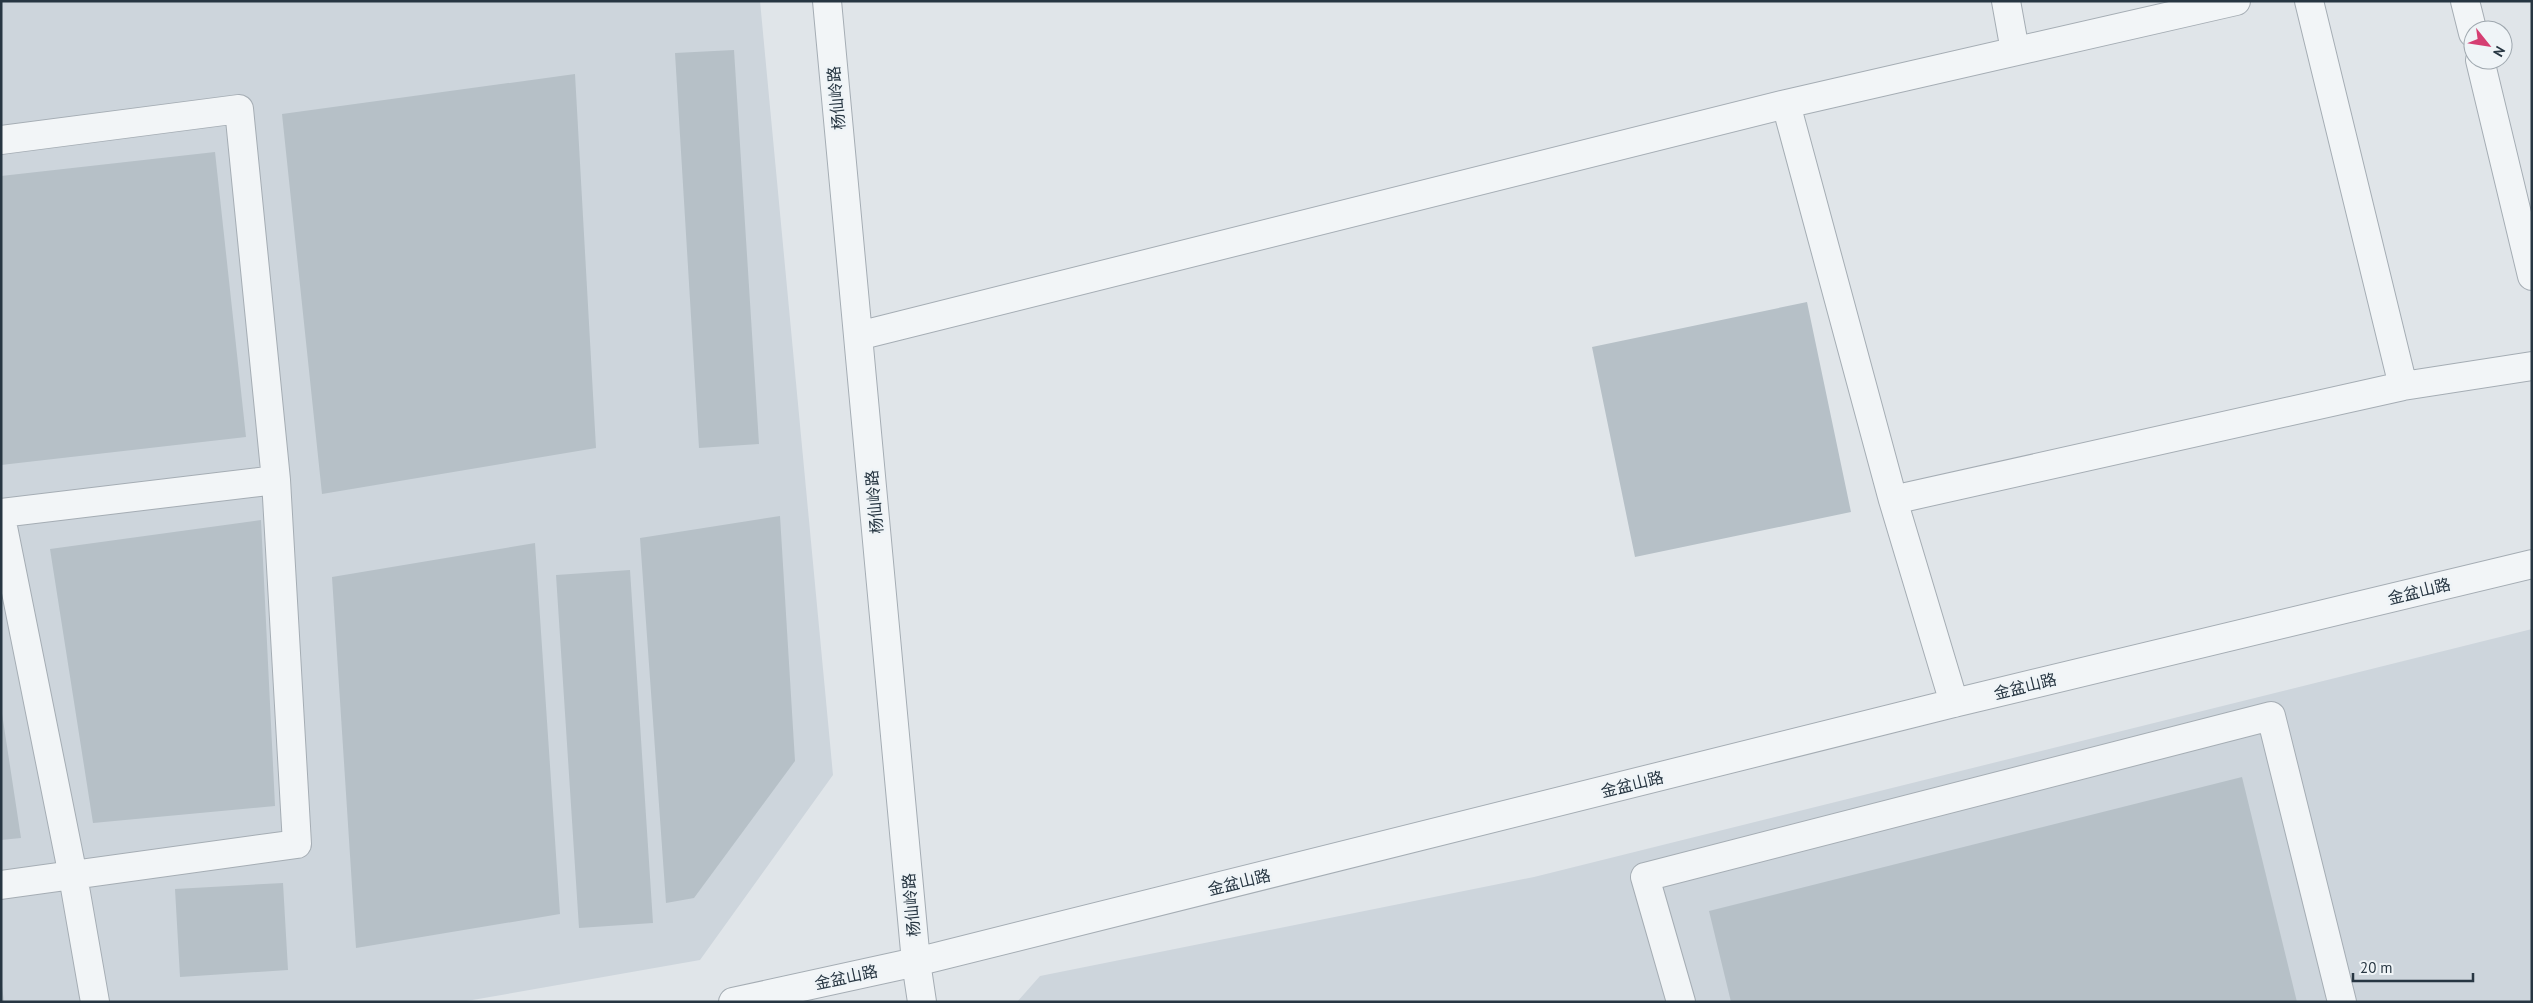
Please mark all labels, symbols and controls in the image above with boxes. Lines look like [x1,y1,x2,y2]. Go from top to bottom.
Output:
north arrow [2463,20,2513,70]
text: N [2489,43,2509,60]
street label: 杨仙岭路 [823,65,849,131]
street label: 杨仙岭路 [861,469,887,535]
street label: 金盆山路 [2386,574,2452,608]
street label: 金盆山路 [1992,669,2058,703]
street label: 金盆山路 [1599,767,1665,801]
street label: 金盆山路 [1206,865,1272,899]
street label: 杨仙岭路 [898,872,924,938]
scale bar [2353,950,2473,982]
text: 20 m [2360,958,2393,977]
street label: 金盆山路 [813,961,879,993]

